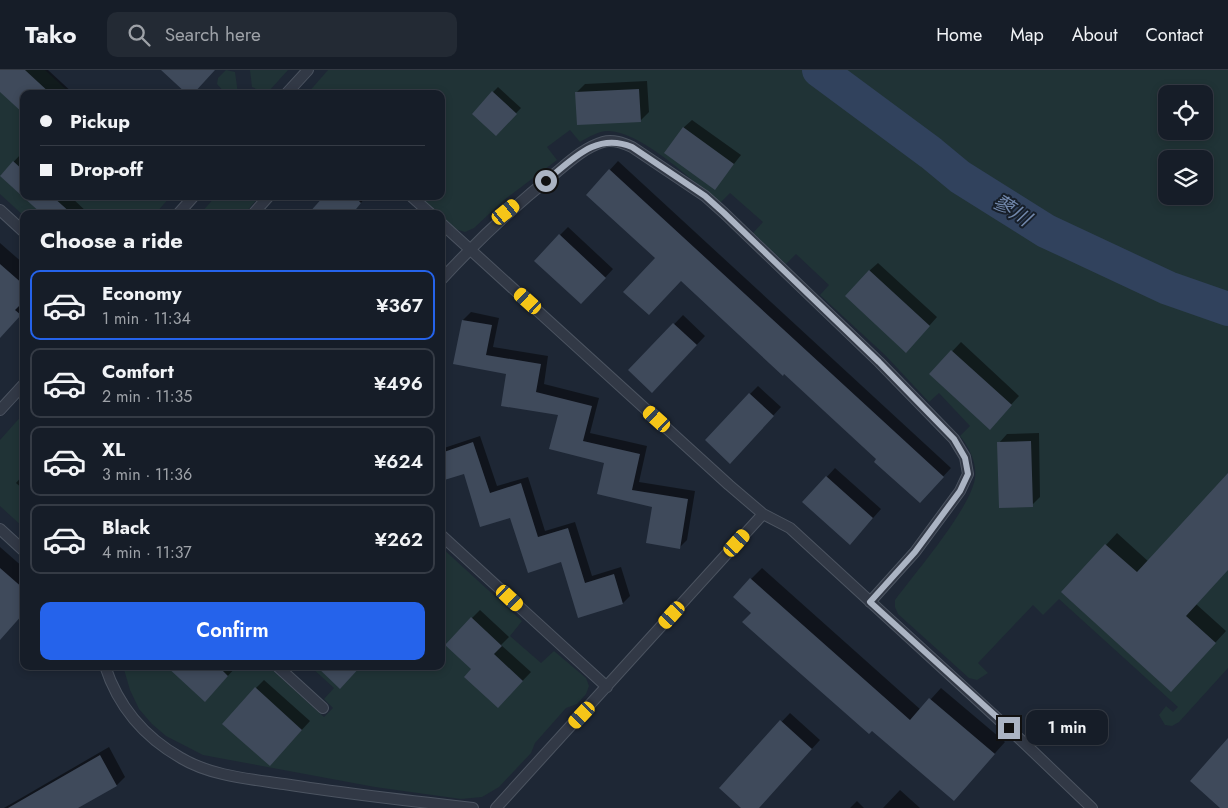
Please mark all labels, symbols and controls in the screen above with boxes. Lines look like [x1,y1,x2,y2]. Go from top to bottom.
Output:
search box [107,12,457,57]
text: Tako [25,17,77,52]
icon: search [125,21,153,49]
text: Search here [165,21,261,48]
text: Home [936,22,982,48]
text: Map [1010,22,1044,48]
text: About [1072,22,1117,48]
text: Contact [1145,22,1203,48]
map controls [1158,85,1213,205]
button: locate [1158,85,1213,140]
text: Pickup [70,108,130,135]
button: layers [1158,150,1213,205]
text: Drop-off [70,156,143,183]
route start [535,170,557,192]
water label: 蓼川 [987,188,1038,234]
car [489,197,522,227]
text: Choose a ride [40,224,183,256]
text: Economy [102,280,182,307]
icon: car [42,283,87,328]
car [511,285,544,317]
text: ¥367 [376,292,423,319]
text: 1 min · 11:34 [102,307,191,330]
text: Comfort [102,358,174,385]
icon: car [42,361,87,406]
text: ¥496 [374,370,423,397]
text: 2 min · 11:35 [102,385,192,408]
car [640,403,673,435]
text: XL [102,436,125,463]
icon: car [42,439,87,484]
text: ¥624 [374,448,423,475]
text: 3 min · 11:36 [102,463,192,486]
text: Black [102,514,150,541]
icon: car [42,517,87,562]
text: ¥262 [375,526,423,553]
car [721,527,752,559]
text: 4 min · 11:37 [102,541,192,564]
car [493,582,526,614]
car [656,599,687,631]
button: Confirm [40,602,425,660]
car [566,699,597,731]
callout: 1 min [1026,710,1109,746]
text: 1 min [1048,716,1086,739]
route end [998,717,1020,739]

